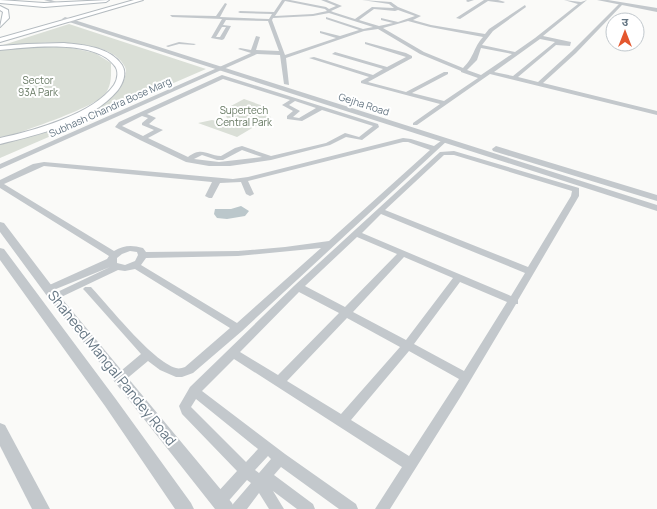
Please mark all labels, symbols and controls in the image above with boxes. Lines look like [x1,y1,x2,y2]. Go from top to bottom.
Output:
north arrow [605,12,645,52]
text: उ [622,14,629,29]
park label: Sector 93A Park [18,73,59,99]
street label: Subhash Chandra Bose Marg [47,74,173,140]
street label: Gejha Road [337,89,391,119]
park label: Supertech Central Park [216,103,273,129]
street label: Shaheed Mangal Pandey Road [44,286,181,449]

